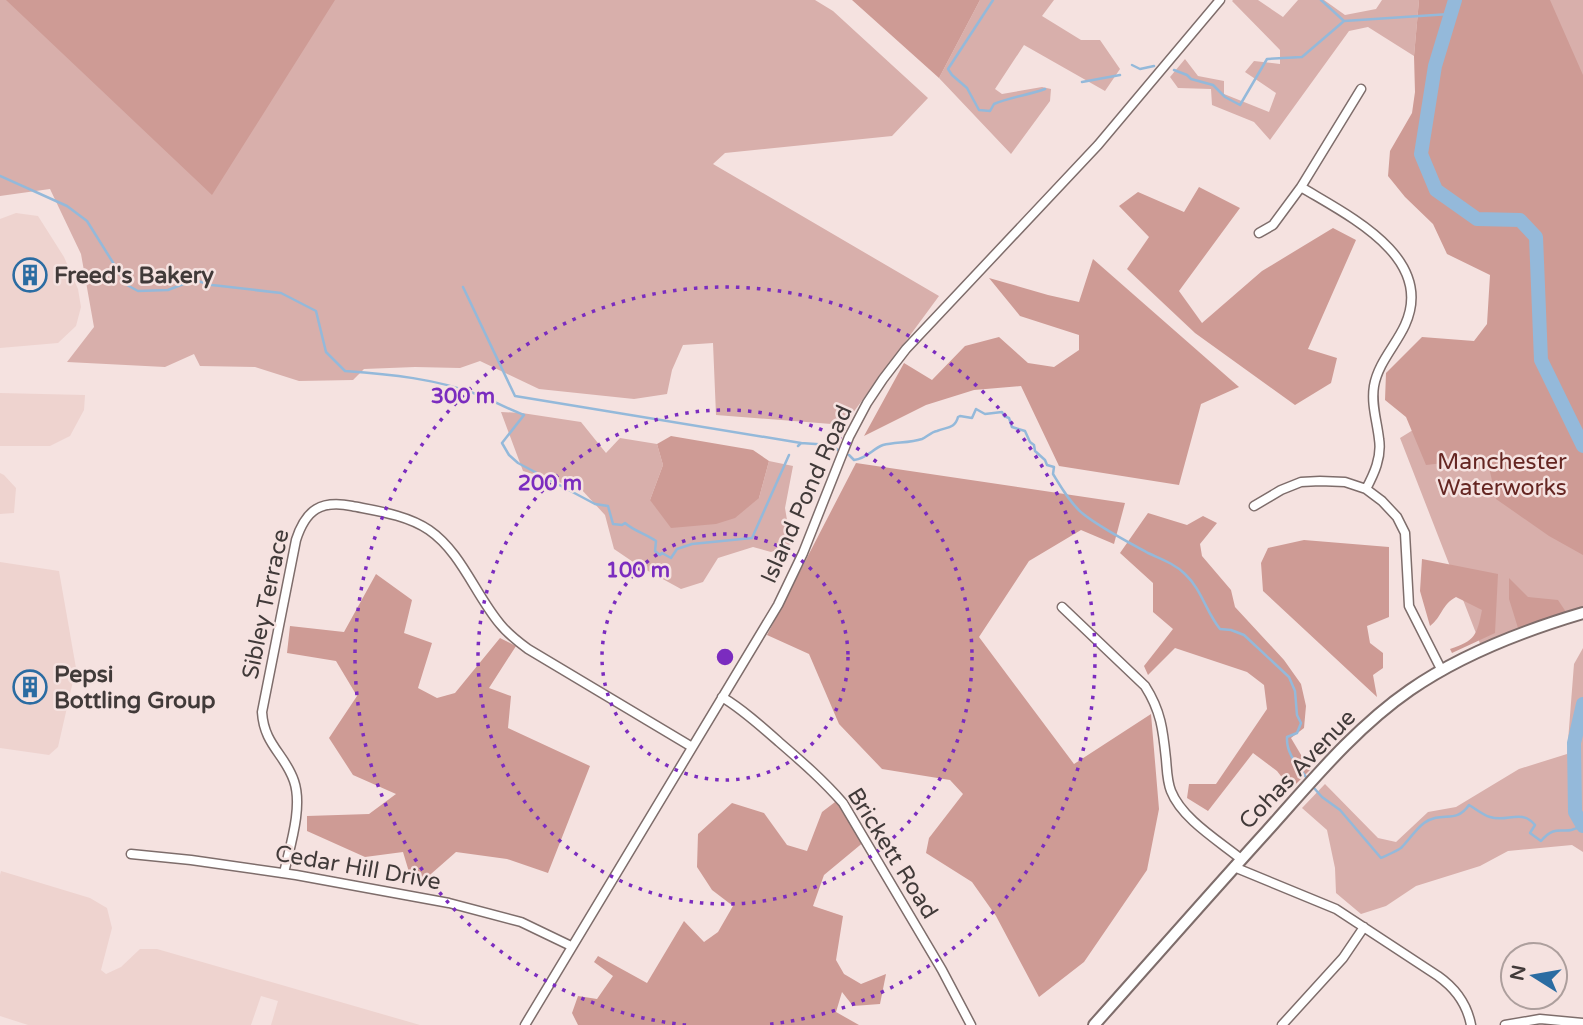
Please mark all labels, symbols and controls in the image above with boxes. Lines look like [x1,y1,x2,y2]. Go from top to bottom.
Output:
building icon: Freed's Bakery [11,256,49,294]
place label: Freed's Bakery [54,262,215,290]
text: 300 m [431,384,495,409]
street label: Island Pond Road [755,401,859,588]
park label: Manchester Waterworks [1437,448,1567,502]
text: 200 m [518,471,582,496]
street label: Sibley Terrace [236,527,296,682]
text: 100 m [606,558,670,583]
centre of rings [713,645,737,669]
place label: Pepsi Bottling Group [54,661,216,715]
building icon: Pepsi Bottling Group [11,668,49,706]
street label: Cohas Avenue [1234,704,1362,835]
street label: Brickett Road [841,783,944,924]
street label: Cedar Hill Drive [273,840,443,896]
north arrow [1499,941,1569,1011]
text: N [1506,963,1531,983]

